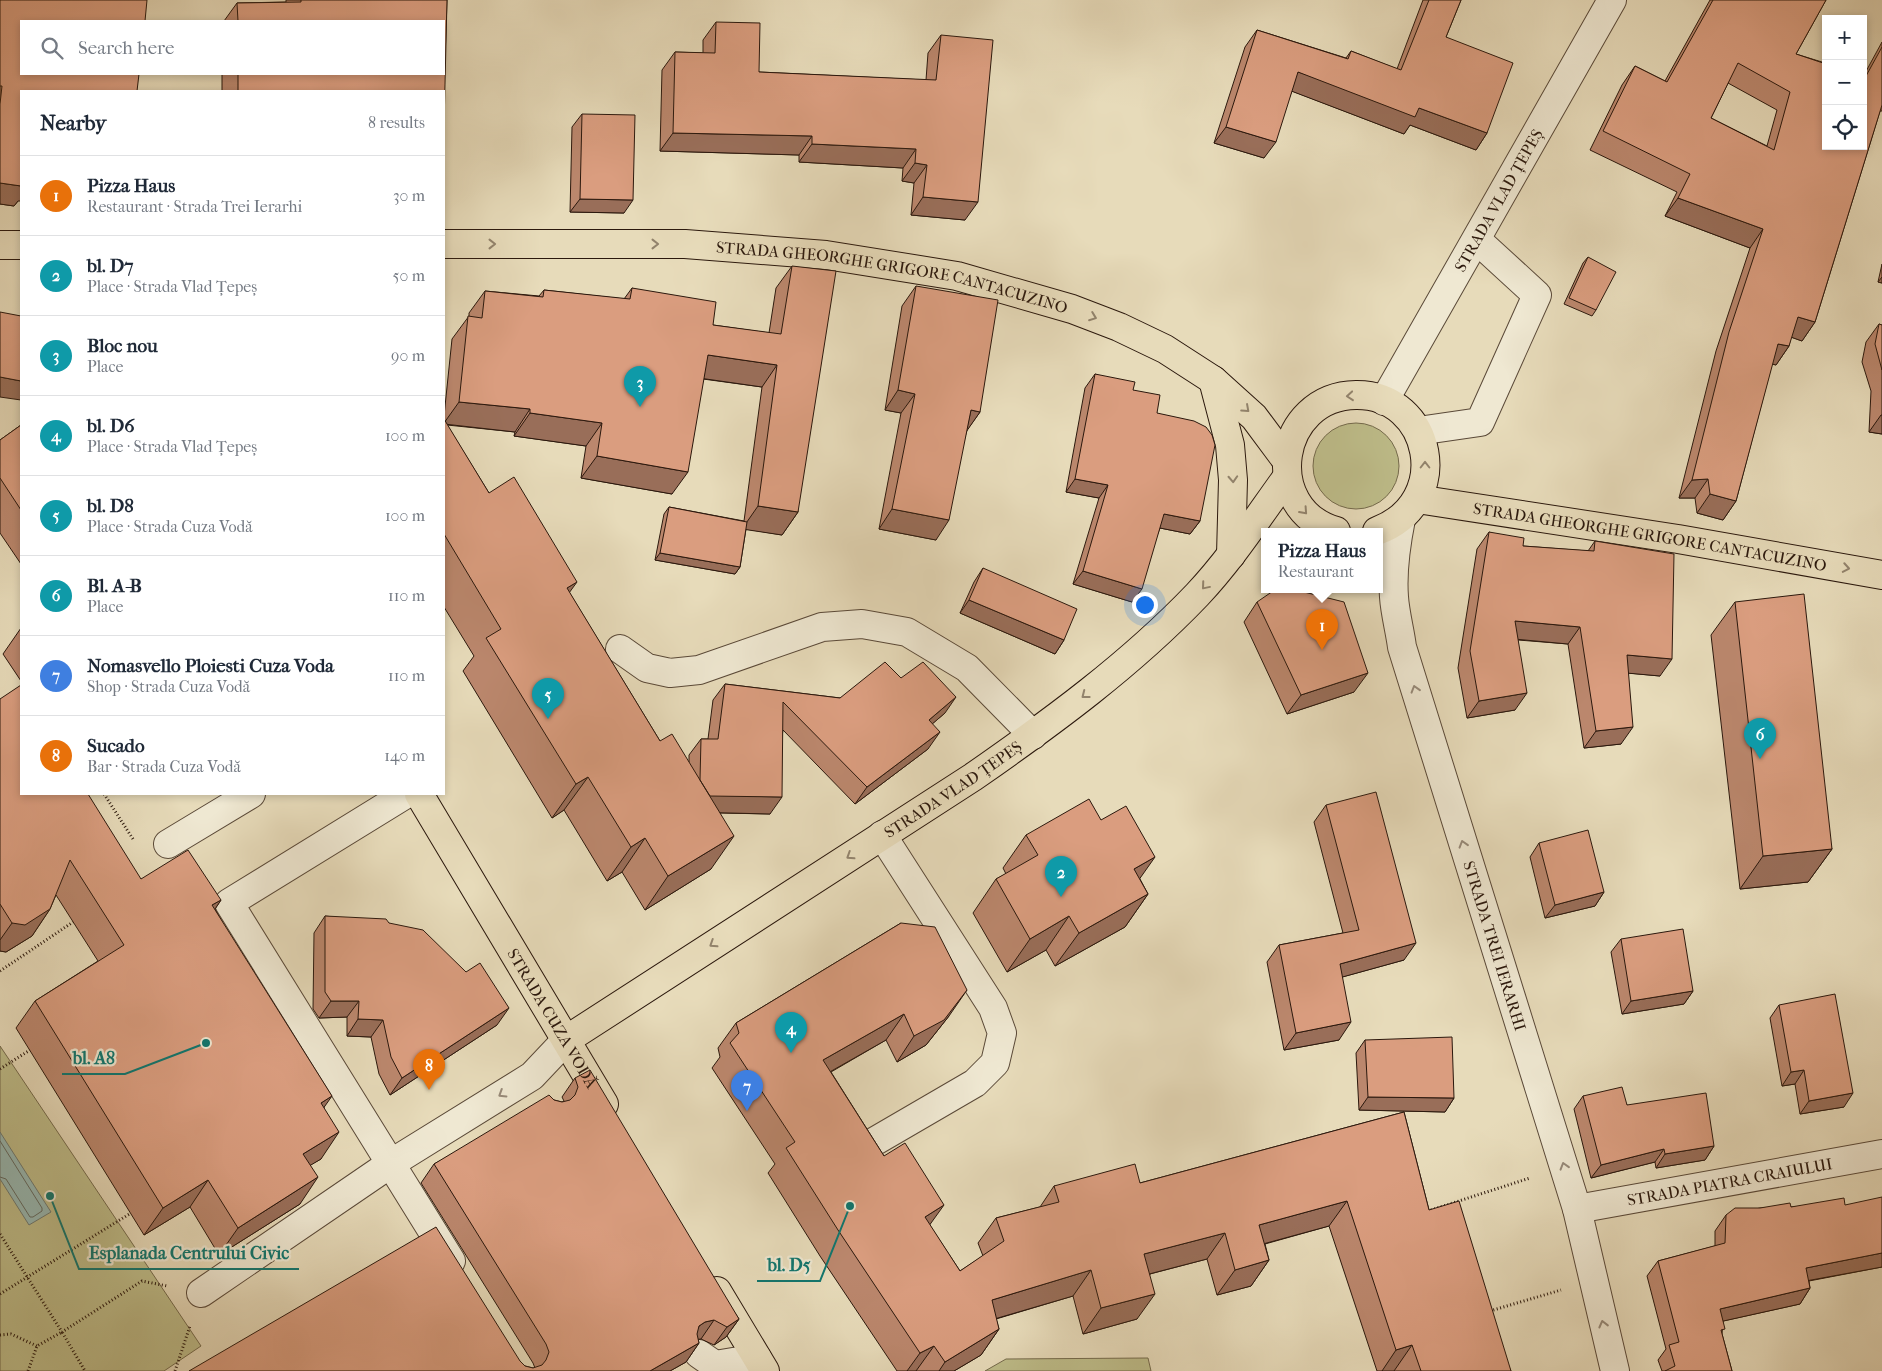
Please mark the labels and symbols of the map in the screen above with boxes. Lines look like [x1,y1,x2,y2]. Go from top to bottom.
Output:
street label: STRADA VLAD ȚEPEȘ [1450,125,1546,275]
street label: STRADA GHEORGHE GRIGORE CANTACUZINO [715,237,1070,317]
one-way arrow [489,239,497,249]
one-way arrow [652,239,659,249]
one-way arrow [1088,311,1097,321]
pin: 3 [624,366,656,407]
one-way arrow [1345,390,1353,401]
one-way arrow [1240,403,1249,412]
one-way arrow [1420,461,1430,469]
one-way arrow [1227,475,1238,483]
street label: STRADA GHEORGHE GRIGORE CANTACUZINO [1472,498,1828,575]
one-way arrow [1298,505,1307,514]
one-way arrow [1841,563,1850,573]
one-way arrow [1201,580,1210,589]
your location [1132,592,1158,618]
pin: 1 [1306,609,1338,650]
pin: 5 [532,678,564,719]
one-way arrow [1411,685,1421,693]
one-way arrow [1081,689,1090,698]
pin: 6 [1744,718,1776,759]
street label: STRADA VLAD ȚEPEȘ [880,736,1025,842]
one-way arrow [1459,840,1469,849]
one-way arrow [846,850,855,859]
pin: 2 [1045,856,1077,897]
street label: STRADA TREI IERARHI [1460,858,1530,1033]
one-way arrow [710,938,719,947]
street label: STRADA CUZA VODĂ [504,945,603,1092]
pin: 4 [775,1012,807,1053]
callout: bl. A8 [62,1041,125,1074]
text: bl. A8 [72,1048,115,1069]
pin: 8 [413,1049,445,1090]
pin: 7 [731,1070,763,1111]
one-way arrow [499,1088,508,1098]
street label: STRADA PIATRA CRAIULUI [1625,1154,1834,1209]
one-way arrow [1559,1162,1569,1171]
callout: Esplanada Centrului Civic [79,1236,299,1269]
text: Esplanada Centrului Civic [89,1243,289,1264]
callout: bl. D5 [757,1248,820,1281]
text: bl. D5 [766,1255,811,1276]
one-way arrow [1598,1319,1609,1328]

